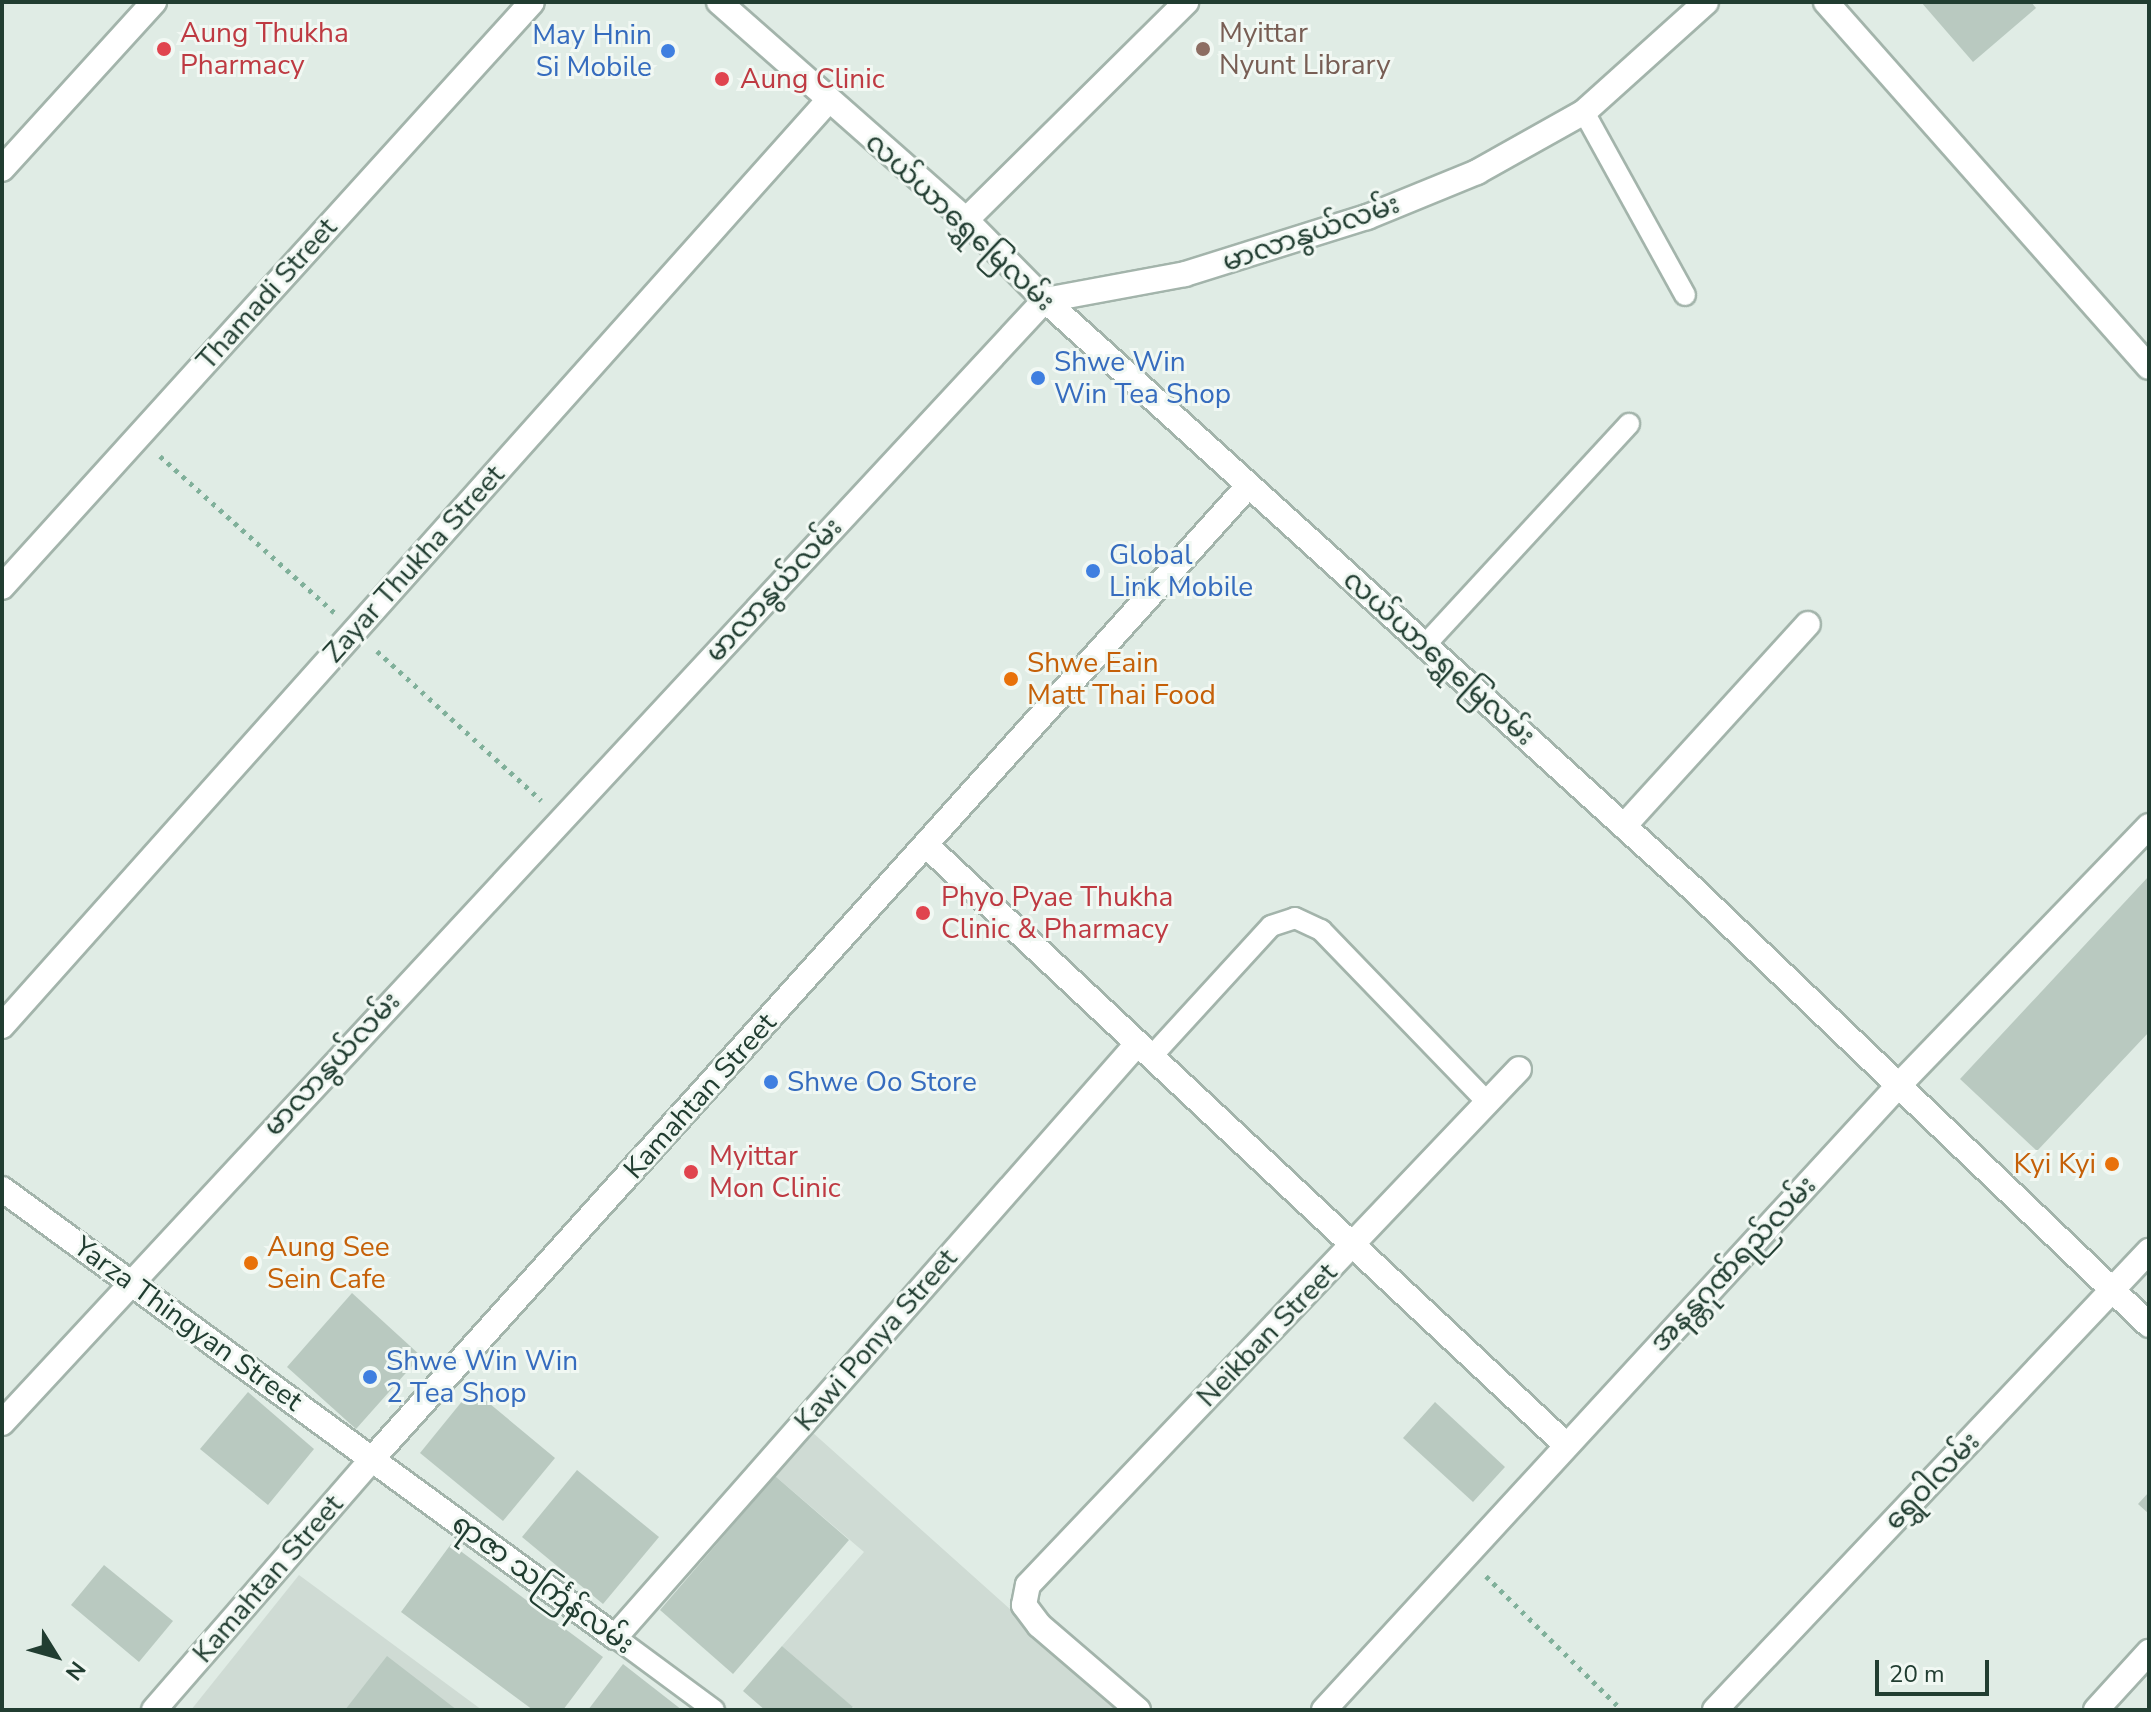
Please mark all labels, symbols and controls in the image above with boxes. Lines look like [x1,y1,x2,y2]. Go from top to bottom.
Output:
place label: Aung Thukha Pharmacy [180,16,349,82]
place label: Myittar Nyunt Library [1219,16,1391,82]
place label: May Hnin Si Mobile [532,18,652,84]
marker: Aung Thukha Pharmacy [155,40,173,58]
marker: Myittar Nyunt Library [1194,40,1212,58]
marker: May Hnin Si Mobile [659,42,677,60]
place label: Aung Clinic [740,62,885,96]
marker: Aung Clinic [711,68,733,90]
street label: လယ်ယာရွှေမြေလမ်း [858,126,1062,318]
street label: မာလာနွယ်လမ်း [1218,187,1404,279]
street label: Thamadi Street [190,211,344,377]
place label: Shwe Win Win Tea Shop [1054,345,1231,411]
marker: Shwe Win Win Tea Shop [1029,369,1047,387]
street label: Zayar Thukha Street [317,458,511,670]
street label: မာလာနွယ်လမ်း [699,511,849,669]
place label: Global Link Mobile [1109,538,1253,604]
marker: Global Link Mobile [1084,562,1102,580]
street label: လယ်ယာရွှေမြေလမ်း [1336,563,1542,753]
place label: Shwe Eain Matt Thai Food [1027,646,1216,712]
marker: Shwe Eain Matt Thai Food [1002,670,1020,688]
place label: Phyo Pyae Thukha Clinic & Pharmacy [941,880,1173,946]
marker: Phyo Pyae Thukha Clinic & Pharmacy [912,902,934,924]
street label: မာလာနွယ်လမ်း [257,985,407,1143]
street label: Kamahtan Street [617,1006,783,1186]
place label: Shwe Oo Store [787,1065,977,1099]
marker: Shwe Oo Store [762,1073,780,1091]
place label: Myittar Mon Clinic [709,1139,841,1205]
place label: Kyi Kyi [2014,1147,2096,1181]
marker: Kyi Kyi [2103,1155,2121,1173]
marker: Myittar Mon Clinic [680,1161,702,1183]
street label: အနန္တဂုဏ်ရည်လမ်း [1643,1169,1823,1359]
street label: Yarza Thingyan Street [67,1230,309,1418]
place label: Aung See Sein Cafe [267,1230,390,1296]
street label: Kawi Ponya Street [788,1242,964,1438]
marker: Aung See Sein Cafe [242,1254,260,1272]
street label: Neikban Street [1190,1256,1344,1414]
place label: Shwe Win Win 2 Tea Shop [386,1344,578,1410]
marker: Shwe Win Win 2 Tea Shop [361,1368,379,1386]
street label: ရွှေဝါလမ်း [1877,1425,1987,1537]
street label: Kamahtan Street [186,1488,350,1670]
street label: ရာဇာ သင်္ကြန်လမ်း [445,1507,641,1661]
north arrow [16,1616,96,1696]
scale bar [1879,1644,1993,1694]
text: N [58,1655,92,1686]
text: 20 m [1889,1658,1945,1690]

